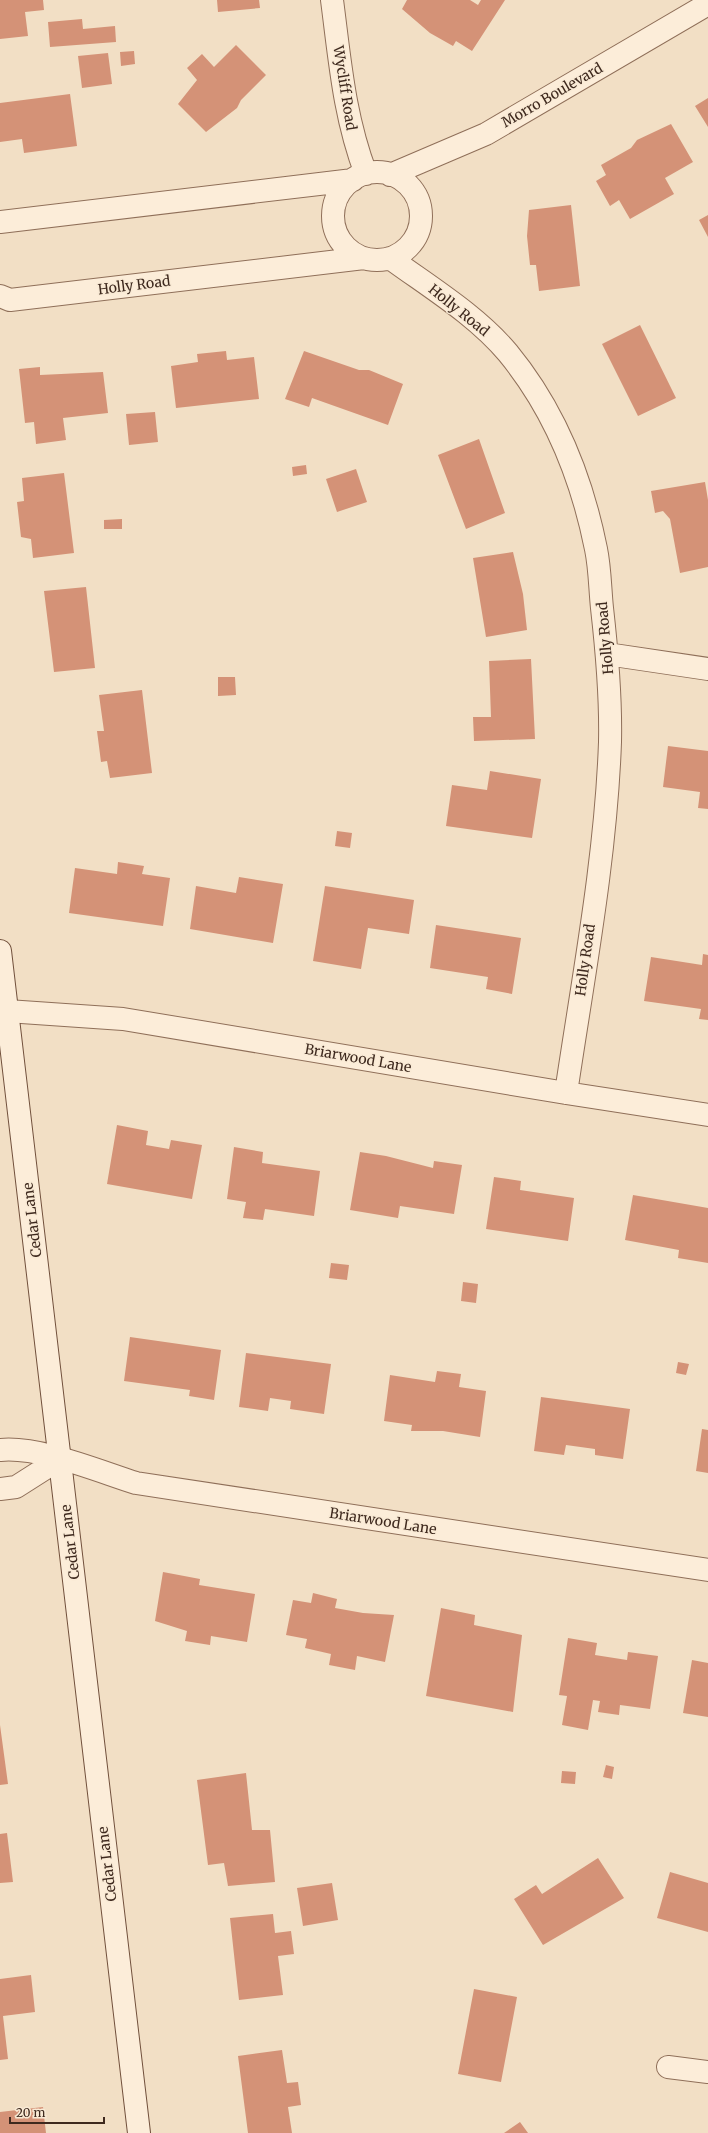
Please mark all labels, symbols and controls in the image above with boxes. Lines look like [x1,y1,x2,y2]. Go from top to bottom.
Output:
street label: Wycliff Road [329,43,361,132]
street label: Morro Boulevard [498,59,606,131]
street label: Holly Road [97,272,172,298]
street label: Holly Road [425,280,493,340]
street label: Holly Road [593,600,617,675]
street label: Holly Road [571,922,599,997]
street label: Briarwood Lane [303,1040,413,1076]
street label: Cedar Lane [18,1181,46,1259]
street label: Cedar Lane [56,1503,84,1581]
street label: Briarwood Lane [328,1504,438,1538]
street label: Cedar Lane [93,1825,121,1903]
scale bar [10,2099,104,2125]
text: 20 m [16,2105,45,2120]

